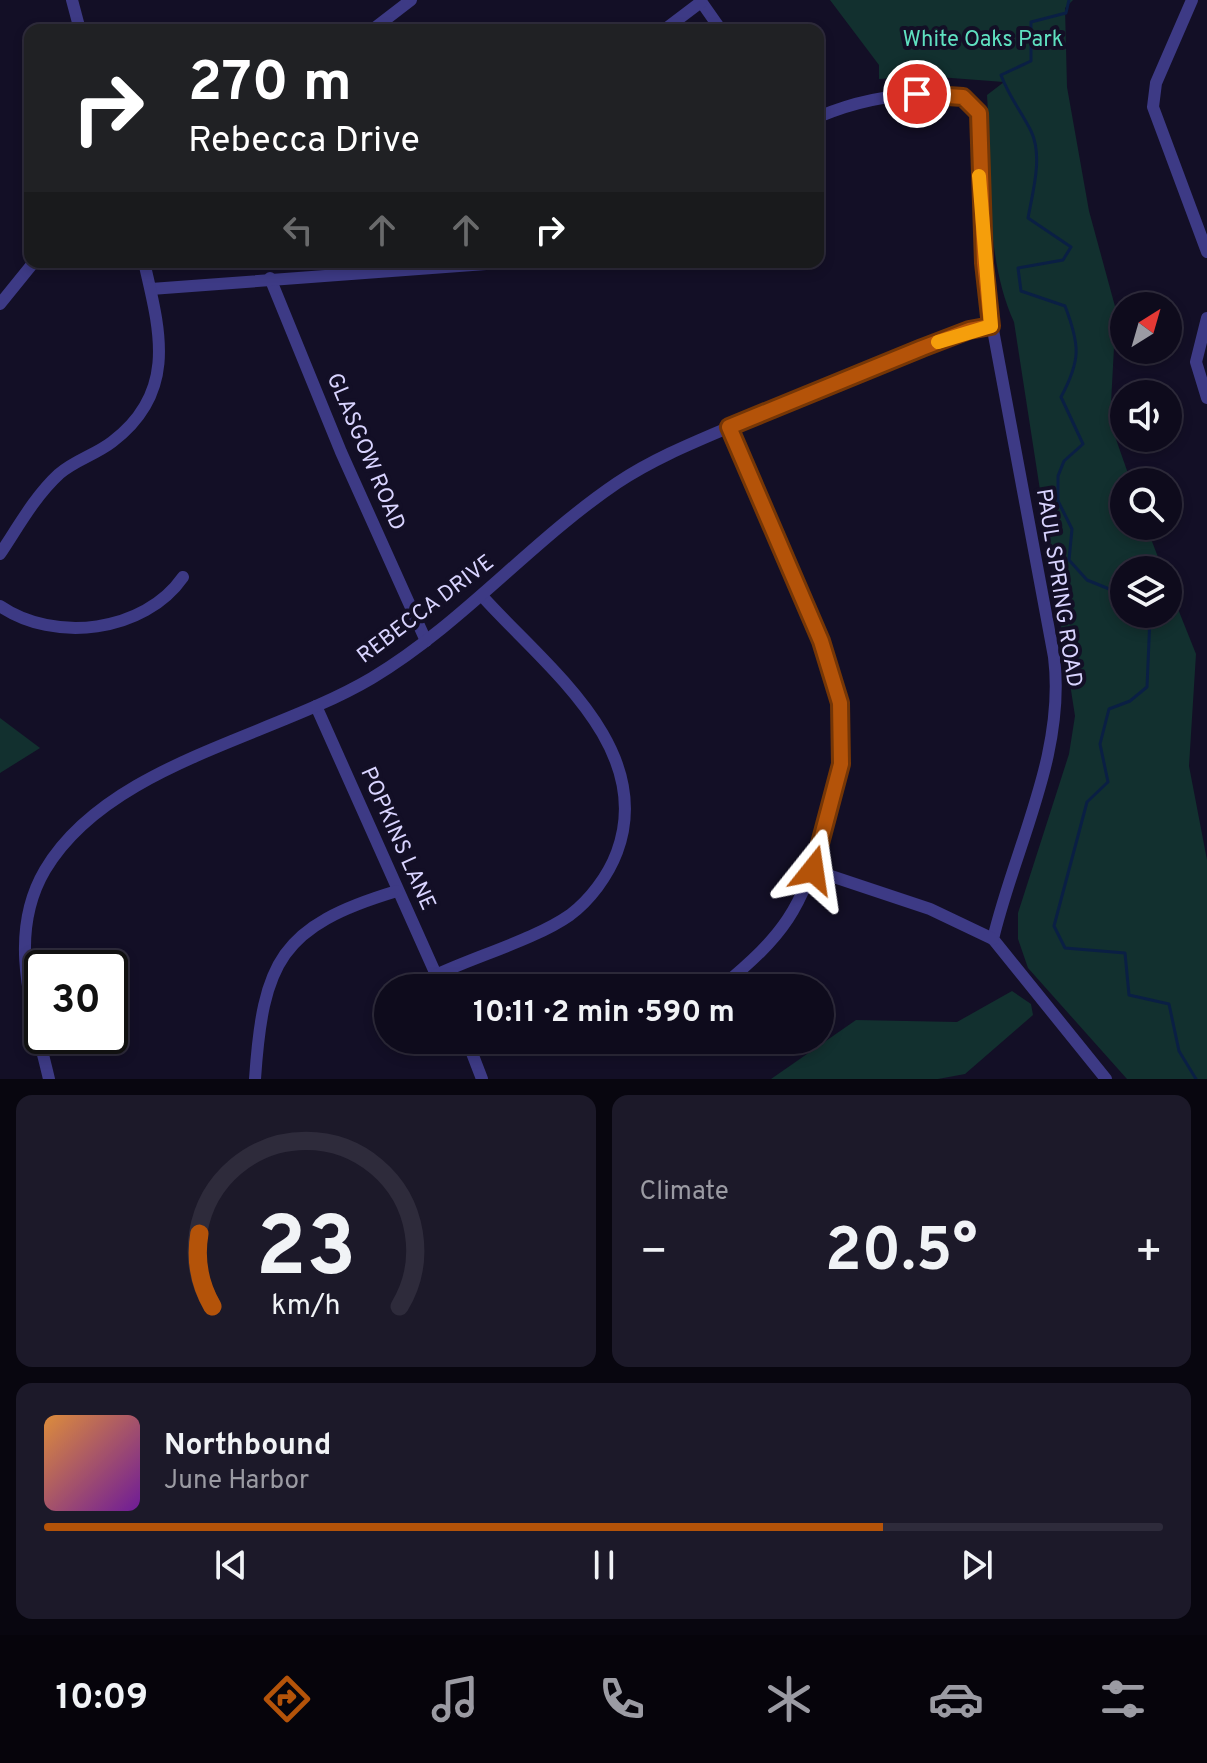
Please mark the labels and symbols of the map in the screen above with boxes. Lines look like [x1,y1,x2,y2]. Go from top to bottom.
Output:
park label: White Oaks Park [903,27,1063,54]
pin [883,60,951,128]
north arrow [1110,292,1182,364]
street label: GLASGOW ROAD [320,369,410,535]
street label: PAUL SPRING ROAD [1029,487,1087,689]
street label: REBECCA DRIVE [352,550,500,670]
street label: POPKINS LANE [353,763,441,915]
position arrow [771,828,855,912]
speed limit sign: 30 [24,950,128,1054]

